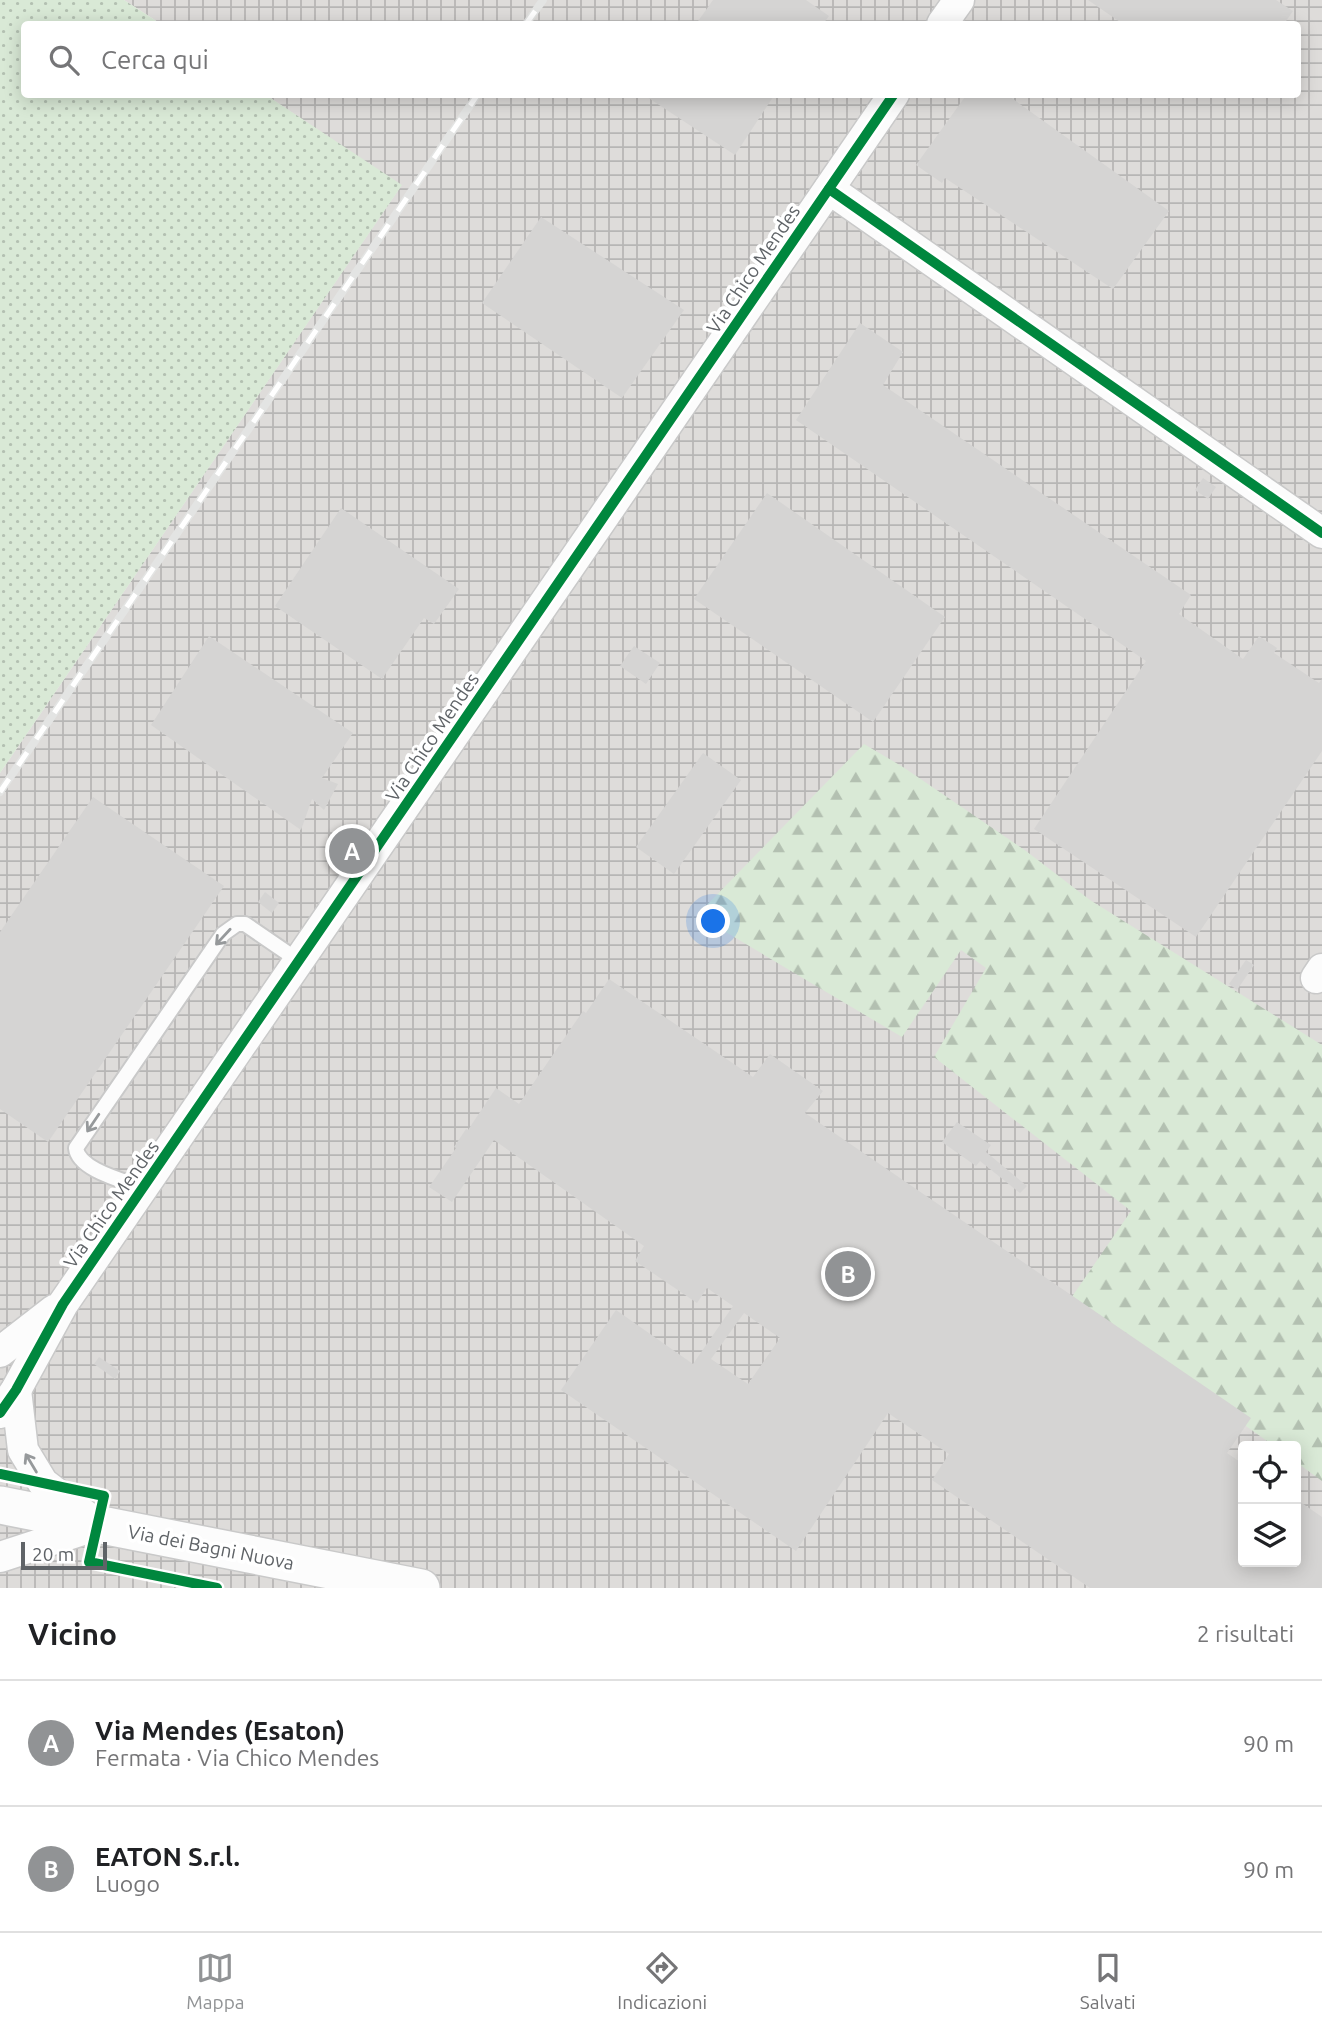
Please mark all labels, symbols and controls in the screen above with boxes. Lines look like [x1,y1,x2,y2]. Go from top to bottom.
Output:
search box [21,21,1301,98]
icon: search [45,41,83,79]
text: Cerca qui [101,45,209,74]
street label: Via Chico Mendes [702,200,804,338]
street label: Via Chico Mendes [381,668,483,806]
pin: A [329,825,375,877]
your location [696,904,730,938]
one-way arrow [215,928,231,946]
one-way arrow [86,1113,100,1132]
street label: Via Chico Mendes [59,1136,163,1272]
pin: B [825,1248,871,1300]
map controls [1238,1441,1301,1567]
button: locate [1238,1441,1301,1504]
one-way arrow [23,1454,37,1474]
button: layers [1238,1504,1301,1567]
street label: Via dei Bagni Nuova [126,1520,296,1574]
scale bar [21,1539,107,1571]
text: 20 m [32,1543,74,1565]
text: Vicino [28,1617,117,1651]
text: 2 risultati [1197,1621,1294,1646]
text: Via Mendes (Esaton) [95,1716,345,1745]
text: A [43,1731,59,1756]
text: 90 m [1243,1731,1294,1756]
text: Fermata · Via Chico Mendes [95,1745,379,1770]
text: EATON S.r.l. [95,1842,240,1871]
text: B [43,1857,59,1882]
text: 90 m [1243,1857,1294,1882]
text: Luogo [95,1871,160,1896]
tab: Mappa [186,1949,245,2013]
tab: Indicazioni [617,1949,707,2013]
tab: Salvati [1080,1949,1136,2013]

